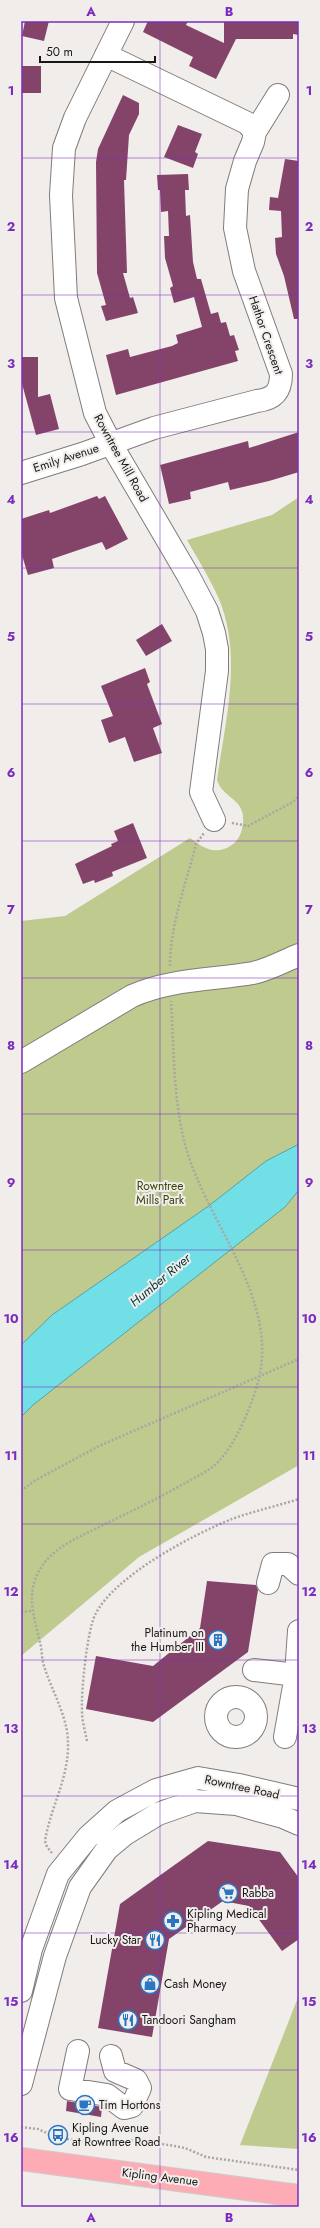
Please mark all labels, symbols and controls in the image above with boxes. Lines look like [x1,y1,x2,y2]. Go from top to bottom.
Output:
text: A [85,2,96,21]
text: B [225,2,234,21]
scale bar [40,38,155,64]
text: 50 m [46,43,73,61]
text: 1 [8,81,14,100]
text: 1 [306,81,312,100]
text: 2 [7,217,15,236]
text: 2 [305,217,313,236]
street label: Hathor Crescent [244,293,288,377]
text: 3 [7,354,15,373]
text: 3 [305,354,313,373]
street label: Rowntree Mill Road [89,411,153,505]
street label: Emily Avenue [31,439,101,477]
text: 4 [6,490,16,509]
text: 4 [304,490,314,509]
text: 5 [7,627,15,646]
text: 5 [305,627,313,646]
text: 6 [7,763,16,782]
text: 6 [305,763,314,782]
text: 7 [7,900,15,919]
text: 7 [305,900,313,919]
text: 8 [7,1036,15,1055]
text: 8 [305,1036,313,1055]
text: 9 [7,1173,16,1192]
text: 9 [305,1173,314,1192]
park label: Rowntree Mills Park [136,1177,185,1209]
water label: Humber River [126,1249,195,1311]
text: 10 [3,1309,19,1328]
text: 10 [301,1309,317,1328]
text: 11 [4,1446,18,1465]
text: 11 [302,1446,316,1465]
text: 12 [3,1582,19,1601]
text: 12 [301,1582,317,1601]
place label: Platinum on the Humber III [131,1624,204,1656]
building icon: Platinum on the Humber III [207,1629,229,1651]
text: 13 [4,1719,18,1738]
text: 13 [302,1719,316,1738]
street label: Rowntree Road [203,1770,281,1804]
text: 14 [3,1855,19,1874]
text: 14 [301,1855,317,1874]
supermarket icon: Rabba [217,1882,239,1904]
place label: Rabba [242,1884,274,1902]
place label: Kipling Medical Pharmacy [187,1905,267,1937]
pharmacy icon: Kipling Medical Pharmacy [162,1910,184,1932]
restaurant icon: Lucky Star [144,1929,166,1951]
place label: Lucky Star [90,1931,142,1949]
shop icon: Cash Money [139,1973,161,1995]
place label: Cash Money [164,1975,227,1993]
text: 15 [3,1992,19,2011]
text: 15 [301,1992,317,2011]
restaurant icon: Tandoori Sangham [117,2009,139,2031]
place label: Tandoori Sangham [142,2011,236,2029]
cafe icon: Tim Hortons [74,2094,96,2116]
place label: Tim Hortons [99,2096,161,2114]
place label: Kipling Avenue at Rowntree Road [72,2119,160,2151]
bus stop icon: Kipling Avenue at Rowntree Road [47,2124,69,2146]
text: 16 [3,2128,19,2147]
text: 16 [301,2128,317,2147]
street label: Kipling Avenue [121,2163,199,2191]
text: A [85,2208,96,2227]
text: B [225,2208,234,2227]

